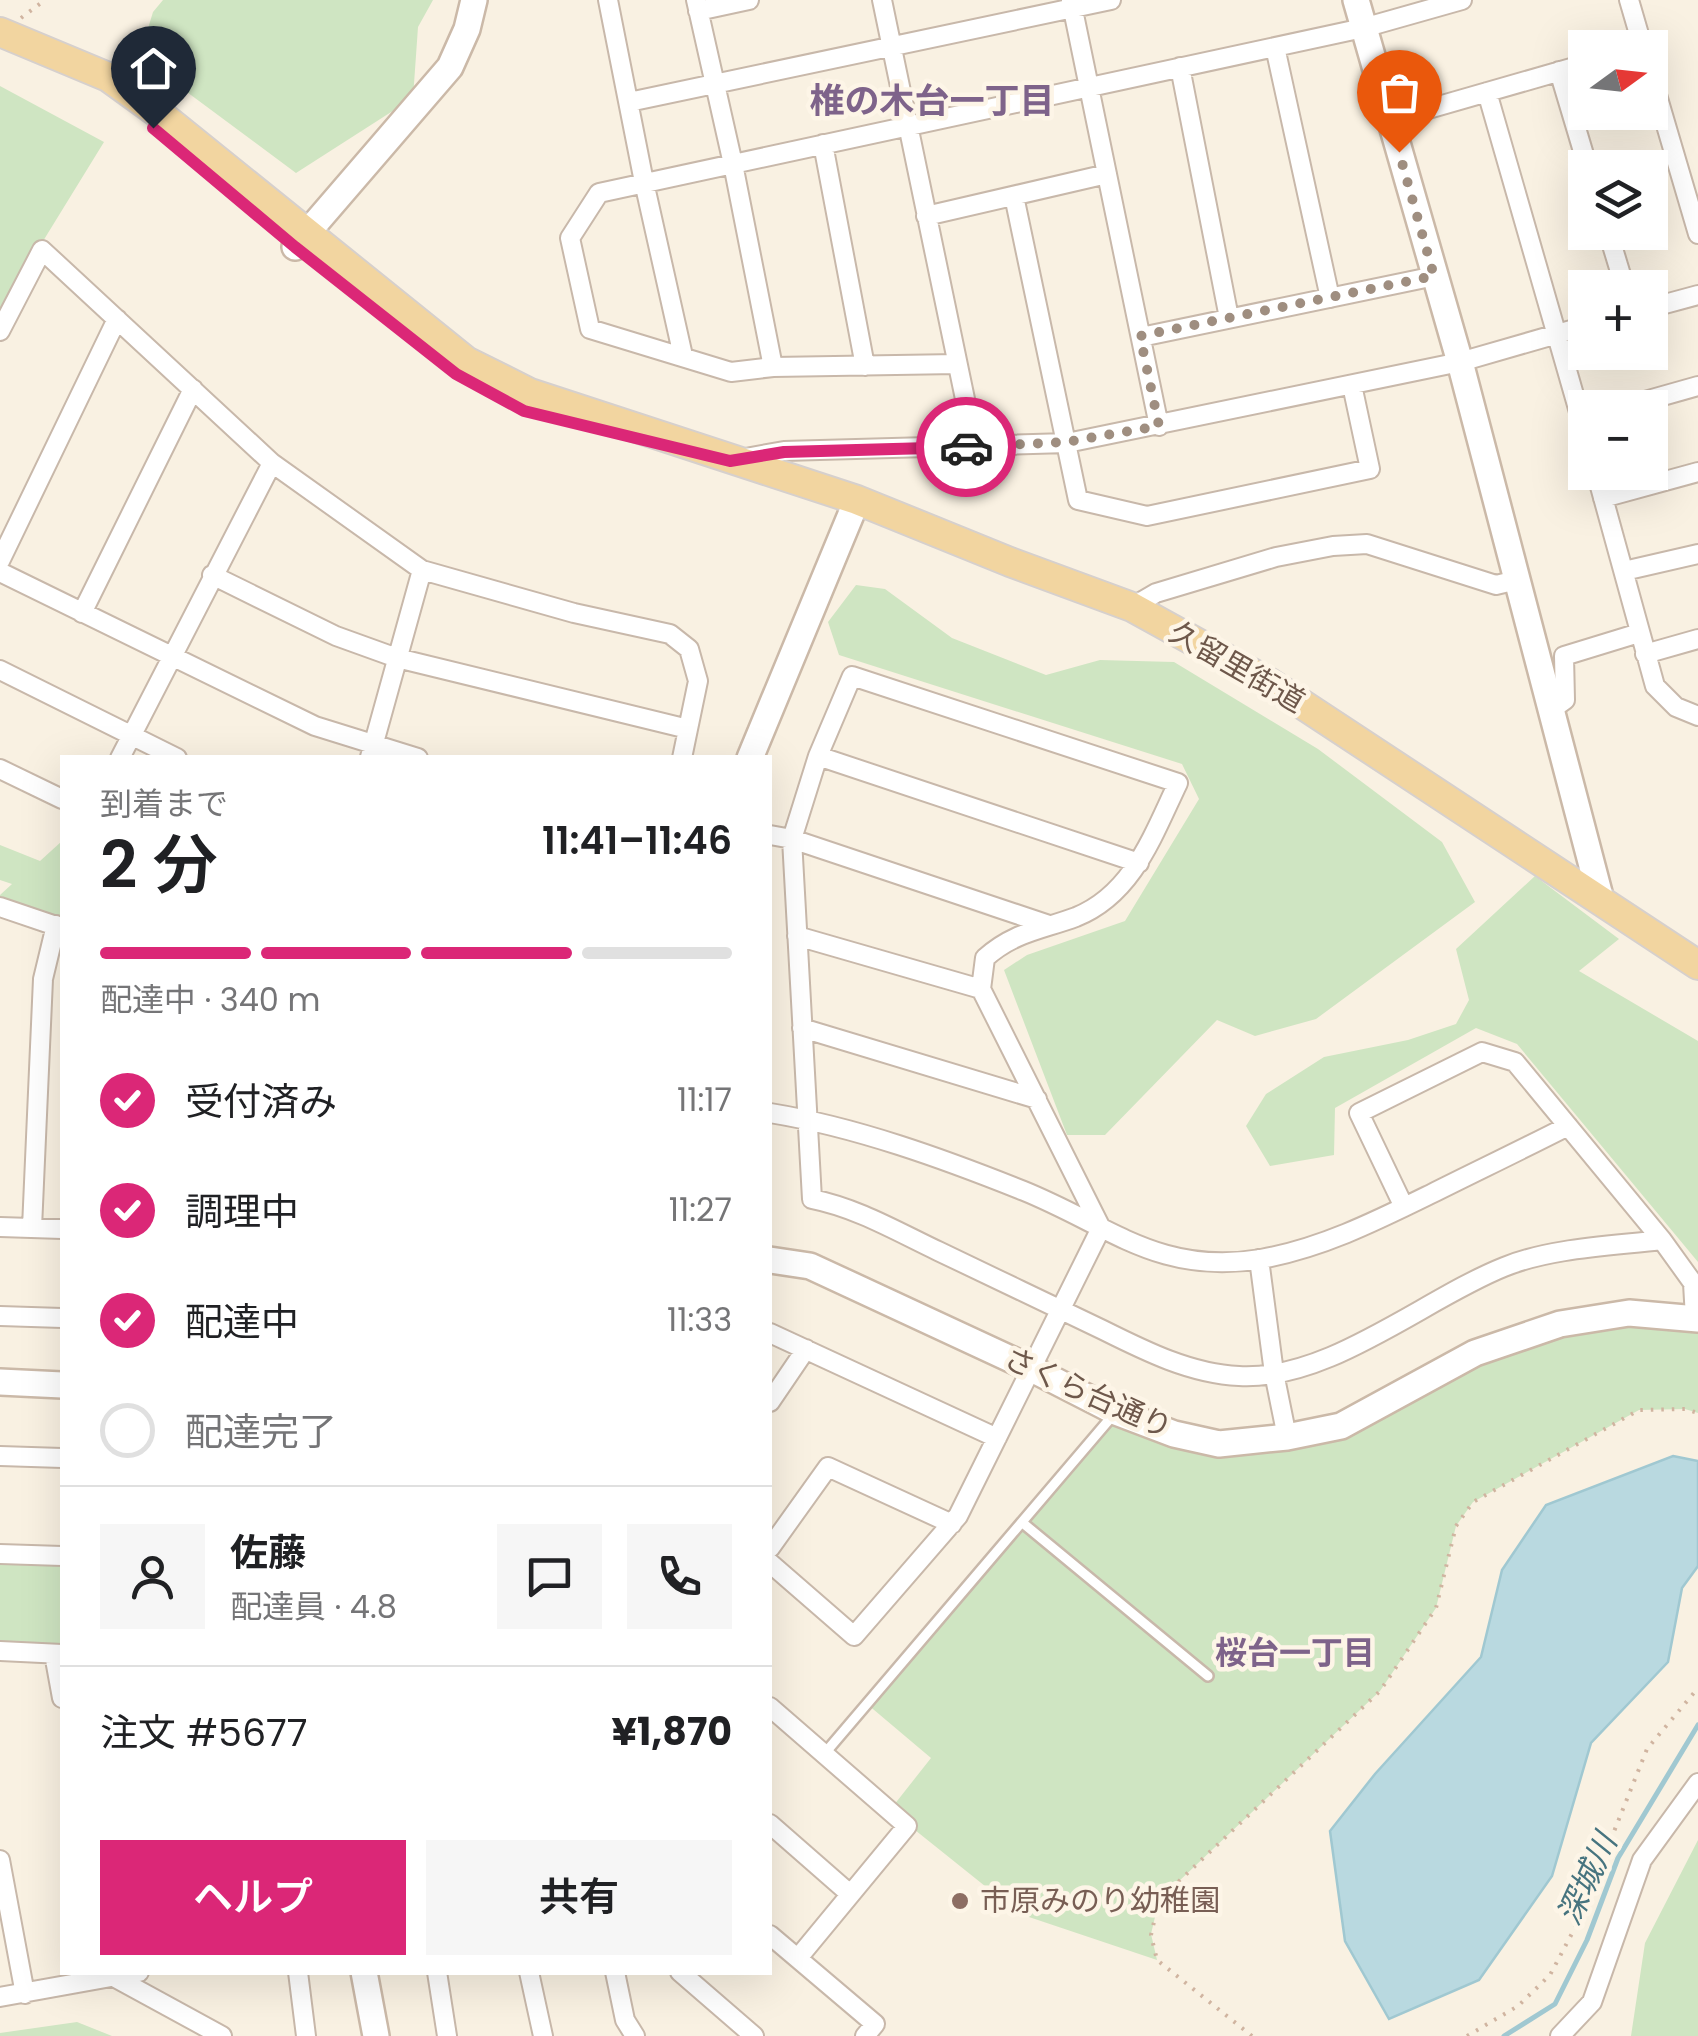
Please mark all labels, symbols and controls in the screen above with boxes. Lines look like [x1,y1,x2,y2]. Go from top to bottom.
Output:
pin [111,26,196,129]
north arrow [1568,30,1668,130]
map controls [1568,30,1668,490]
icon: home [126,41,181,96]
pin [1357,50,1442,153]
icon: bag [1372,65,1427,120]
district label: 椎の木台一丁目 [809,76,1055,125]
button: layers [1568,150,1668,250]
button: + [1568,270,1668,370]
button: − [1568,390,1668,490]
courier [916,397,1016,497]
icon: car [939,420,994,475]
street label: 久留里街道 [1162,610,1313,723]
text: 到着まで [100,781,228,826]
text: 11:41–11:46 [542,814,732,867]
text: 2 分 [100,820,218,911]
text: 配達中 · 340 m [100,977,320,1022]
icon: check [100,1073,155,1128]
text: 受付済み [185,1075,337,1128]
text: 11:17 [677,1077,732,1122]
icon: check [100,1183,155,1238]
text: 調理中 [185,1185,299,1238]
text: 11:27 [669,1187,732,1232]
icon: check [100,1293,155,1348]
text: 配達中 [185,1295,299,1348]
text: 11:33 [667,1297,732,1342]
street label: さくら台通り [997,1336,1179,1449]
text: 配達完了 [185,1405,337,1458]
button: person [100,1524,205,1629]
button: chat [497,1524,602,1629]
button: phone [627,1524,732,1629]
text: 佐藤 [230,1526,306,1579]
text: 配達員 · 4.8 [230,1584,397,1629]
district label: 桜台一丁目 [1215,1630,1375,1675]
text: ¥1,870 [612,1705,732,1758]
text: 注文 #5677 [100,1706,308,1759]
water label: 深城川 [1546,1823,1628,1932]
button: ヘルプ [100,1840,406,1955]
button: 共有 [426,1840,732,1955]
place label: 市原みのり幼稚園 [980,1879,1220,1922]
marker: 市原みのり幼稚園 [949,1890,971,1912]

